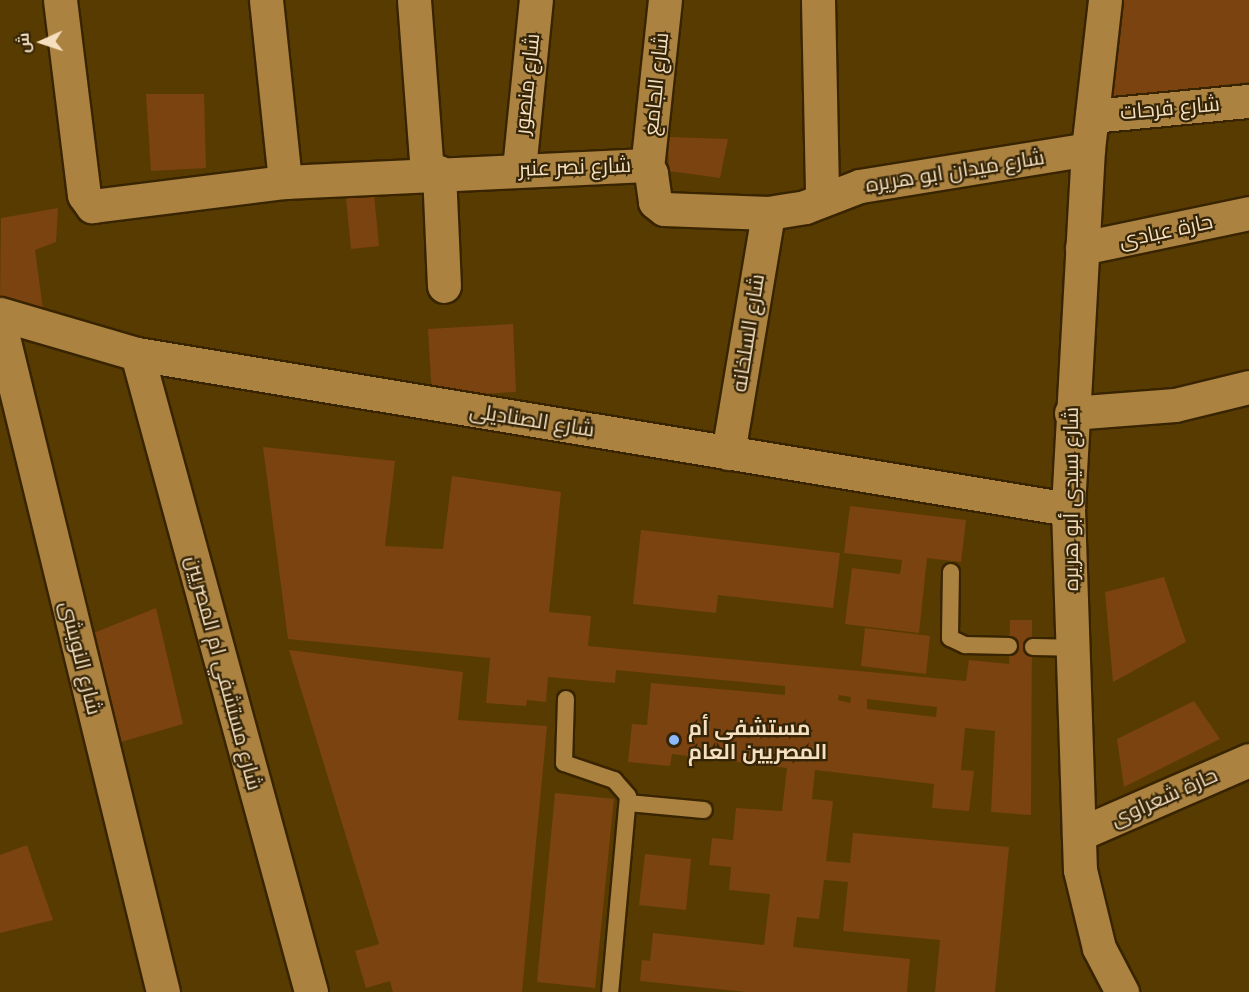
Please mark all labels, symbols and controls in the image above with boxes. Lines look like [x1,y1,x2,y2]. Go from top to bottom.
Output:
north arrow [12,12,72,72]
street label: شارع الجامع [638,31,674,137]
text: ش [14,32,33,54]
street label: شارع منصور [509,32,545,136]
street label: شارع فرحات [1119,91,1221,125]
street label: شارع ميدان ابو هريره [864,144,1046,198]
street label: شارع نصر عنبر [518,152,632,182]
street label: حارة عبادى [1117,209,1215,253]
street label: شارع السلخانه [726,272,770,394]
street label: شارع الصناديلى [468,398,596,442]
street label: شارع سيدى أبو هريره [1058,407,1084,591]
street label: شارع مستشفي ام المصريين [181,553,267,793]
street label: شارع النويشى [55,598,107,718]
place label: مستشفى أم المصريين العام [688,715,827,765]
marker: مستشفى أم المصريين العام [665,731,683,749]
street label: حارة شعراوى [1107,762,1221,832]

